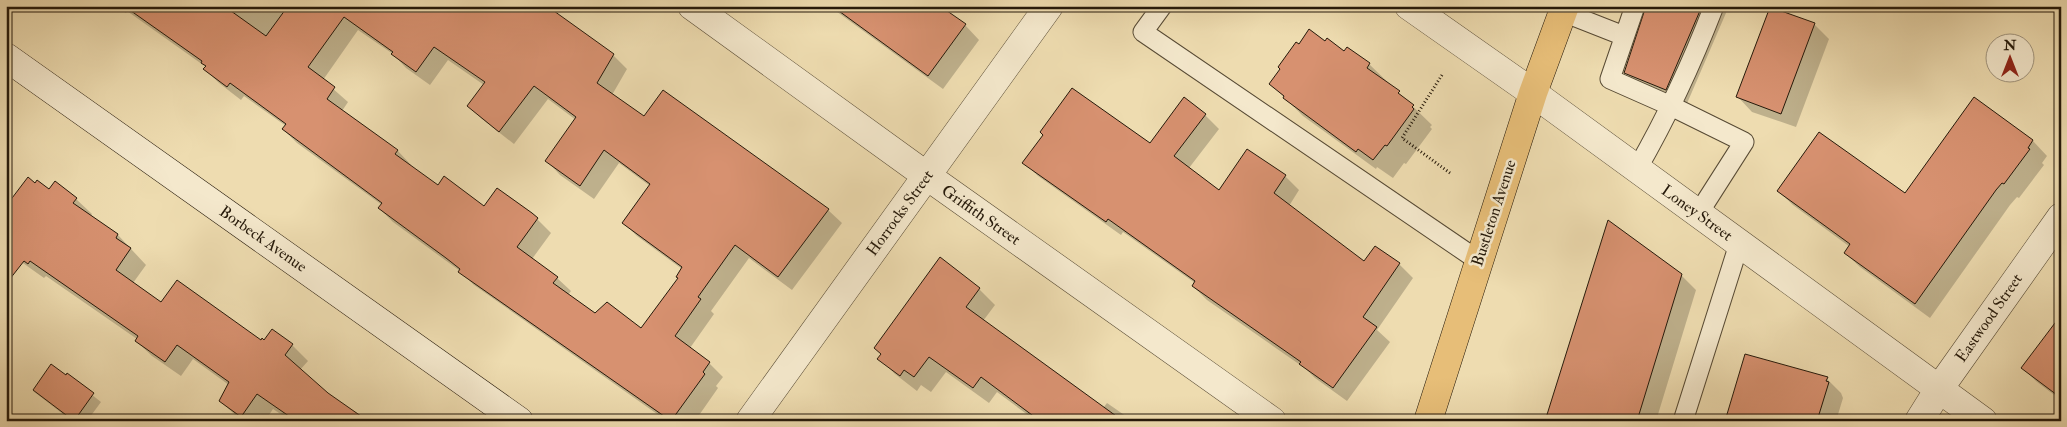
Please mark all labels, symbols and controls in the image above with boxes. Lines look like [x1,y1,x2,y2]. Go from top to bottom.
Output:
north arrow [1984,32,2034,82]
text: N [2003,37,2017,54]
street label: Bustleton Avenue [1467,157,1521,269]
street label: Horrocks Street [862,166,938,260]
street label: Griffith Street [938,180,1024,250]
street label: Loney Street [1657,180,1737,246]
street label: Borbeck Avenue [215,201,311,277]
street label: Eastwood Street [1951,270,2027,366]

